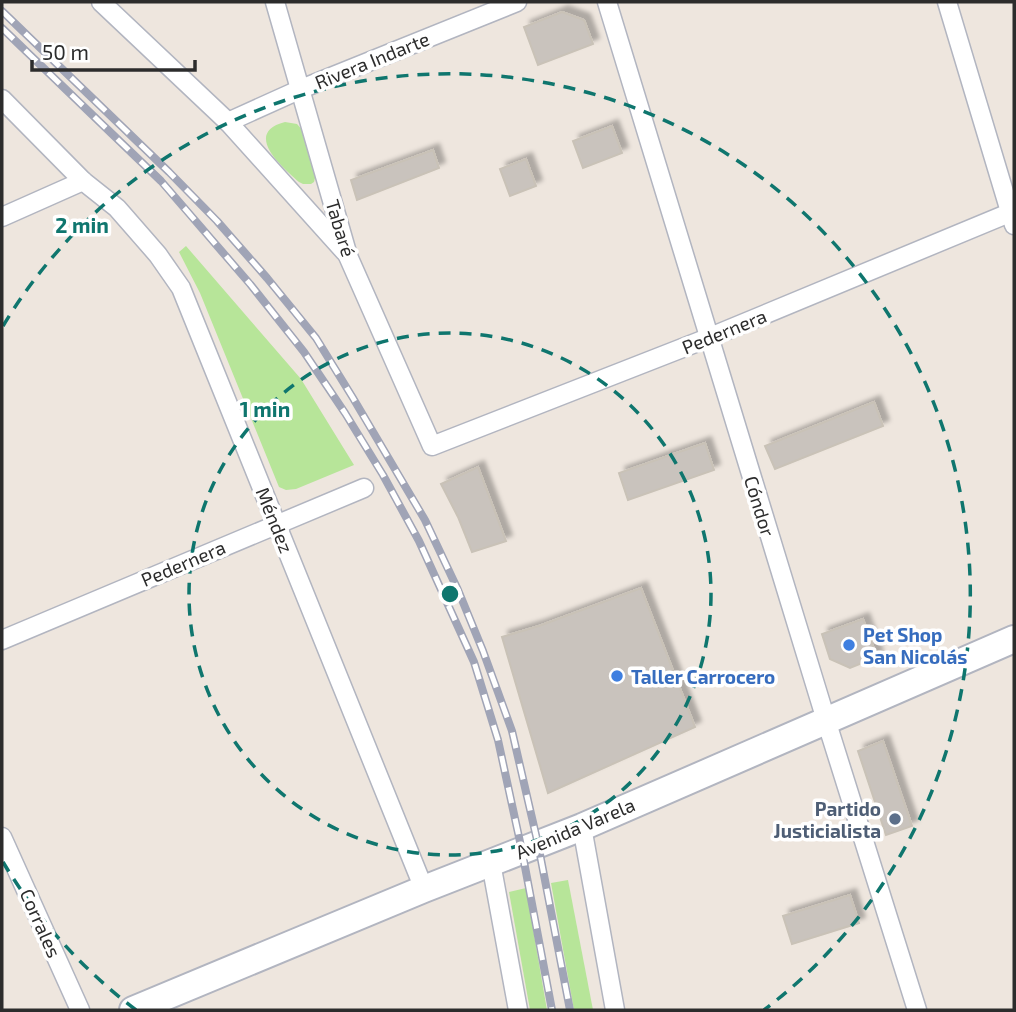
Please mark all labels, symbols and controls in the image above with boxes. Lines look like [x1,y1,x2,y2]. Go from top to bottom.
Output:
street label: Rivera Indarte [311,27,433,93]
scale bar [32,28,194,72]
text: 50 m [42,39,89,64]
street label: Tabaré [321,197,361,259]
text: 2 min [55,212,109,237]
street label: Pedernera [678,304,770,358]
text: 1 min [240,396,290,421]
street label: Cóndor [740,473,780,539]
street label: Méndez [251,484,299,556]
street label: Pedernera [137,535,229,591]
centre of rings [438,582,462,606]
place label: Pet Shop San Nicolás [863,623,967,668]
marker: Pet Shop San Nicolás [841,637,857,653]
place label: Taller Carrocero [631,665,775,688]
marker: Taller Carrocero [609,668,625,684]
street label: Avenida Varela [512,792,638,864]
place label: Partido Justicialista [774,797,881,842]
marker: Partido Justicialista [887,811,903,827]
street label: Corrales [16,885,66,961]

